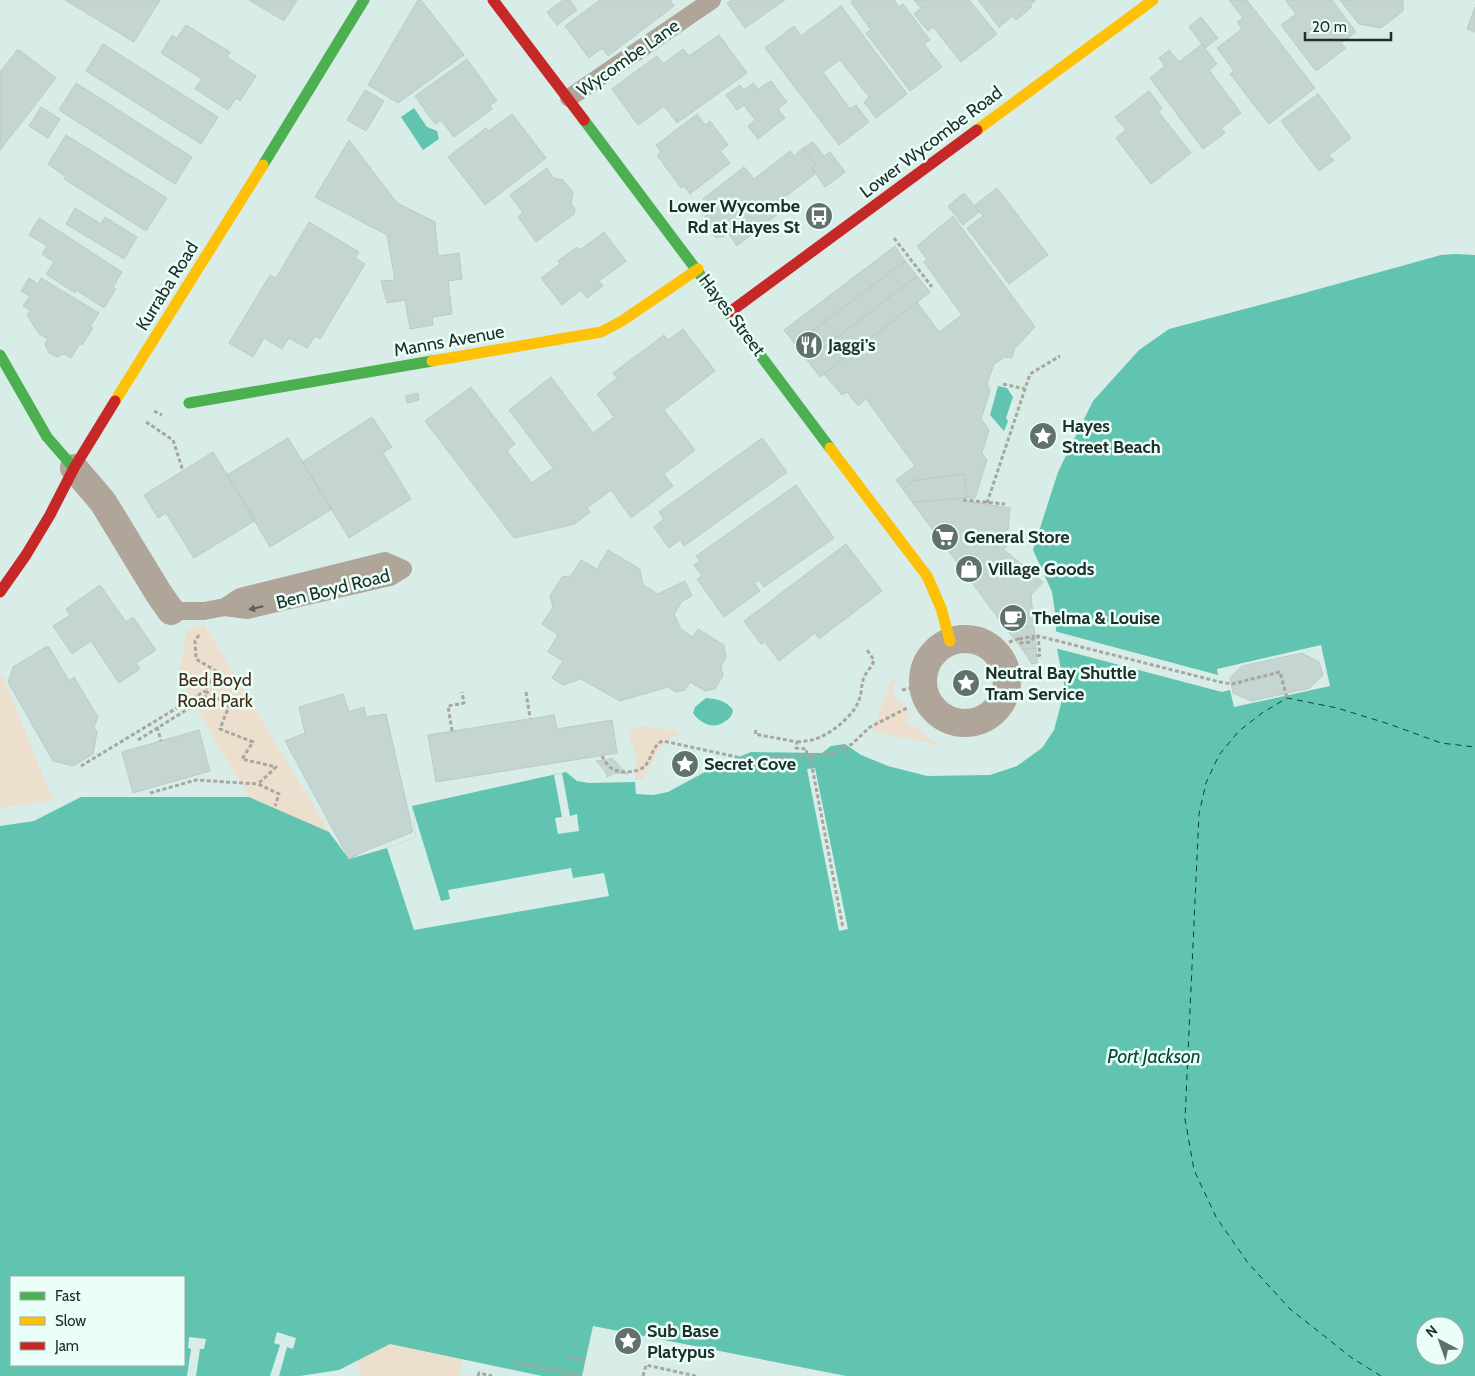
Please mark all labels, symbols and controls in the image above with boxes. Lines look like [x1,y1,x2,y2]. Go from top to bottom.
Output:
scale bar [1305,10,1391,42]
street label: Wycombe Lane [573,15,683,101]
text: 20 m [1312,18,1347,36]
street label: Lower Wycombe Road [856,81,1006,203]
place label: Lower Wycombe Rd at Hayes St [668,195,800,238]
bus stop icon: Lower Wycombe Rd at Hayes St [804,201,834,231]
street label: Kurraba Road [131,237,203,335]
street label: Hayes Street [694,270,770,360]
street label: Manns Avenue [392,320,506,362]
restaurant icon: Jaggi's [794,330,824,360]
place label: Jaggi's [827,334,876,356]
place label: Hayes Street Beach [1062,415,1161,458]
place icon: Hayes Street Beach [1028,421,1058,451]
supermarket icon: General Store [930,522,960,552]
place label: General Store [964,526,1070,548]
shop icon: Village Goods [954,554,984,584]
place label: Village Goods [988,558,1095,580]
street label: Ben Boyd Road [274,564,392,614]
cafe icon: Thelma & Louise [998,603,1028,633]
one-way arrow [248,604,263,612]
place label: Thelma & Louise [1032,607,1160,629]
place label: Neutral Bay Shuttle Tram Service [985,662,1136,705]
place icon: Neutral Bay Shuttle Tram Service [951,668,981,698]
park label: Bed Boyd Road Park [177,669,254,712]
place icon: Secret Cove [670,749,700,779]
place label: Secret Cove [704,753,796,775]
water label: Port Jackson [1107,1045,1201,1068]
legend [10,1276,185,1366]
text: Fast [55,1287,80,1305]
text: Slow [55,1312,86,1330]
north arrow [1415,1316,1465,1366]
place label: Sub Base Platypus [647,1320,719,1363]
text: N [1422,1321,1441,1341]
place icon: Sub Base Platypus [613,1326,643,1356]
text: Jam [54,1337,79,1355]

